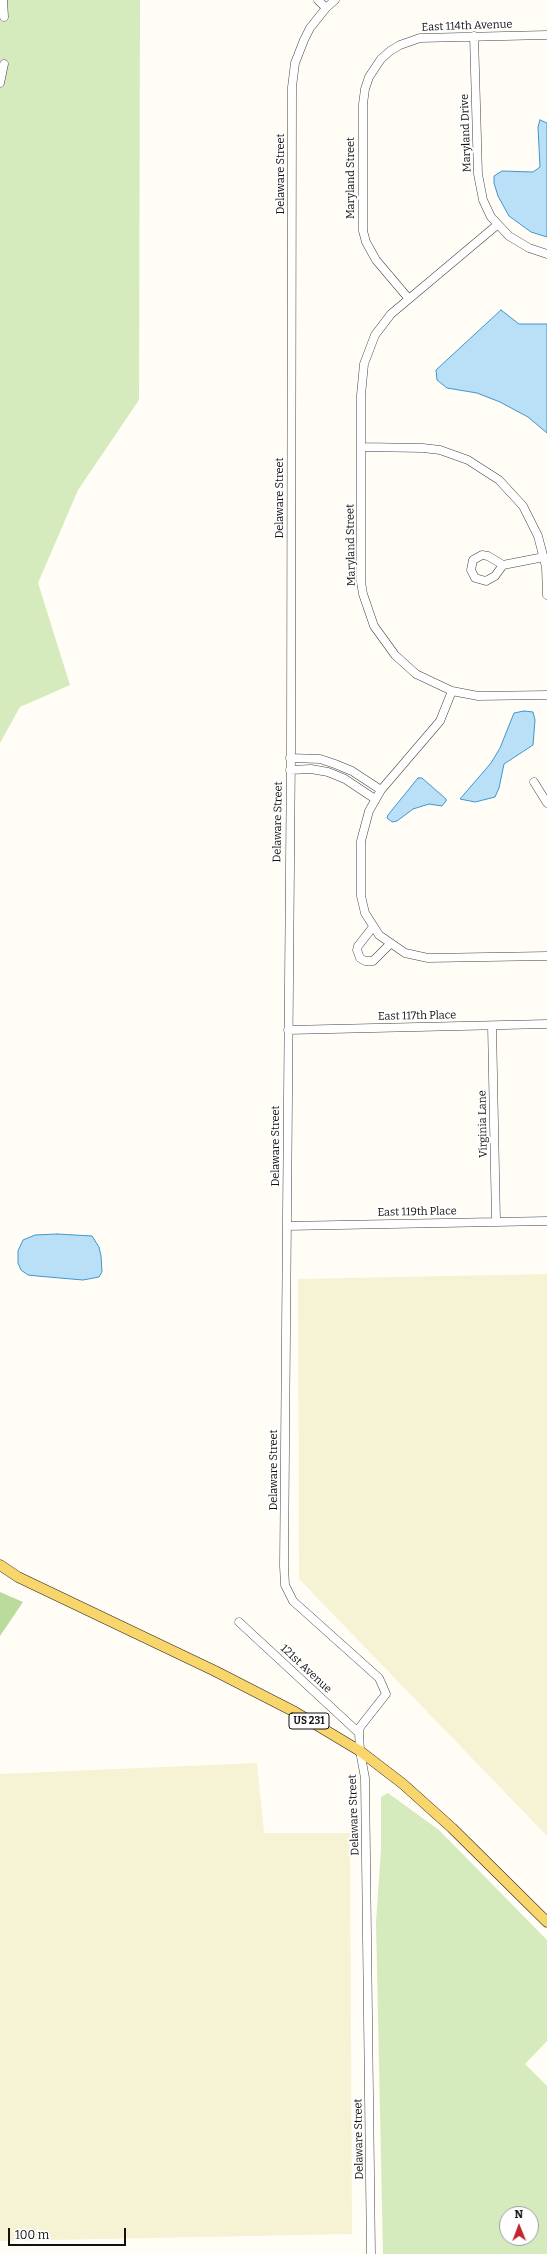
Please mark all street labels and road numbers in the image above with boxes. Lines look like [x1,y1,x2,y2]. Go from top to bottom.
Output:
street label: East 114th Avenue [421,18,513,34]
street label: Maryland Drive [458,94,474,172]
street label: Delaware Street [274,133,288,215]
street label: Maryland Street [344,137,358,219]
street label: Delaware Street [273,457,287,539]
street label: Maryland Street [344,504,358,586]
street label: Delaware Street [271,781,285,863]
street label: East 117th Place [378,1009,456,1023]
street label: Virginia Lane [476,1090,490,1158]
street label: Delaware Street [269,1105,283,1187]
street label: East 119th Place [377,1205,457,1219]
street label: Delaware Street [267,1429,281,1511]
street label: 121st Avenue [278,1642,334,1696]
road number: US 231 [289,1713,329,1729]
street label: Delaware Street [346,1774,362,1856]
street label: Delaware Street [352,2098,366,2180]

